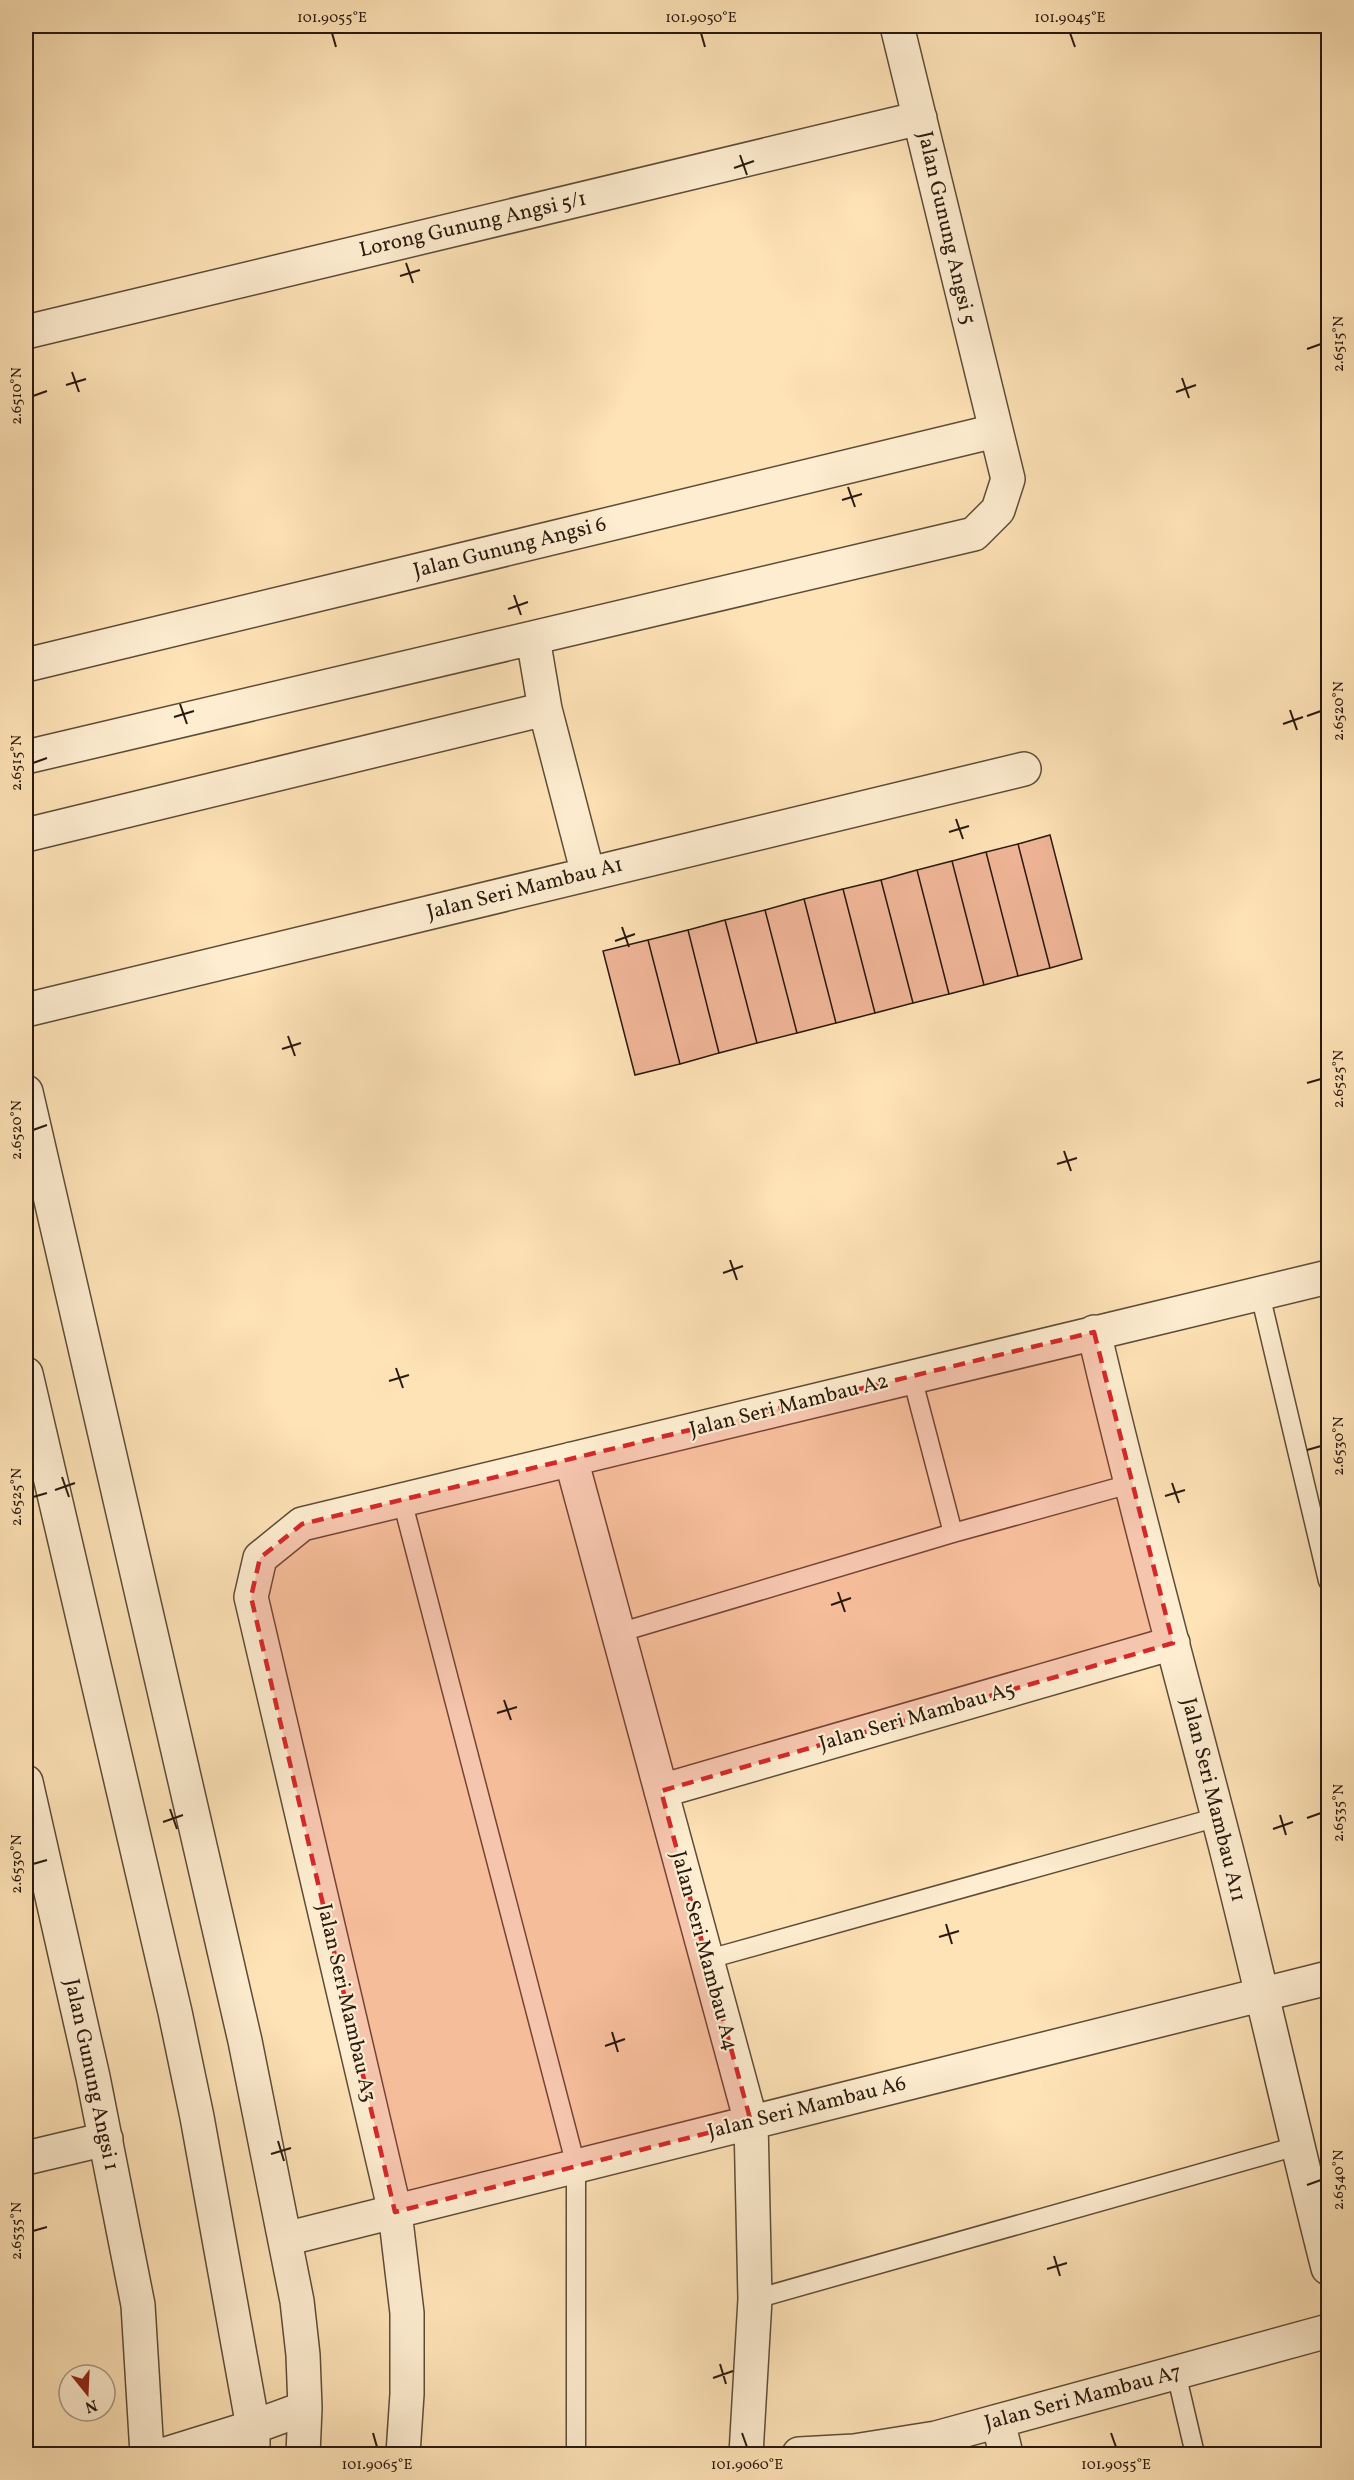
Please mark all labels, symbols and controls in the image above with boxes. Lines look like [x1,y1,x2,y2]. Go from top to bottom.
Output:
text: 101.9055°E [297,8,367,29]
text: 101.9050°E [665,8,737,29]
text: 101.9045°E [1034,8,1106,29]
street label: Jalan Gunung Angsi 5 [910,128,982,328]
street label: Lorong Gunung Angsi 5/1 [357,185,589,265]
text: 2.6515°N [1329,316,1350,372]
text: 2.6510°N [7,367,28,425]
street label: Jalan Gunung Angsi 6 [410,510,610,586]
text: 2.6520°N [1329,681,1350,741]
text: 2.6515°N [7,735,28,791]
street label: Jalan Seri Mambau A1 [424,851,626,927]
text: 2.6525°N [1329,1050,1350,1108]
text: 2.6520°N [7,1100,28,1160]
street label: Jalan Seri Mambau A2 [686,1367,892,1445]
text: 2.6530°N [1329,1416,1350,1476]
text: 2.6525°N [7,1468,28,1526]
street label: Jalan Seri Mambau A5 [816,1675,1018,1759]
street label: Jalan Seri Mambau A11 [1174,1695,1252,1905]
text: 2.6535°N [1329,1784,1350,1842]
text: 2.6530°N [7,1834,28,1894]
street label: Jalan Seri Mambau A4 [663,1848,745,2054]
street label: Jalan Seri Mambau A3 [309,1901,383,2105]
street label: Jalan Gunung Angsi 1 [56,1976,126,2174]
street label: Jalan Seri Mambau A6 [705,2069,909,2147]
text: 2.6540°N [1329,2150,1350,2210]
text: 2.6535°N [7,2202,28,2260]
street label: Jalan Seri Mambau A7 [981,2358,1185,2438]
north arrow [57,2363,117,2423]
text: N [82,2393,100,2418]
text: 101.9065°E [342,2455,412,2476]
text: 101.9060°E [711,2455,783,2476]
text: 101.9055°E [1081,2455,1151,2476]

